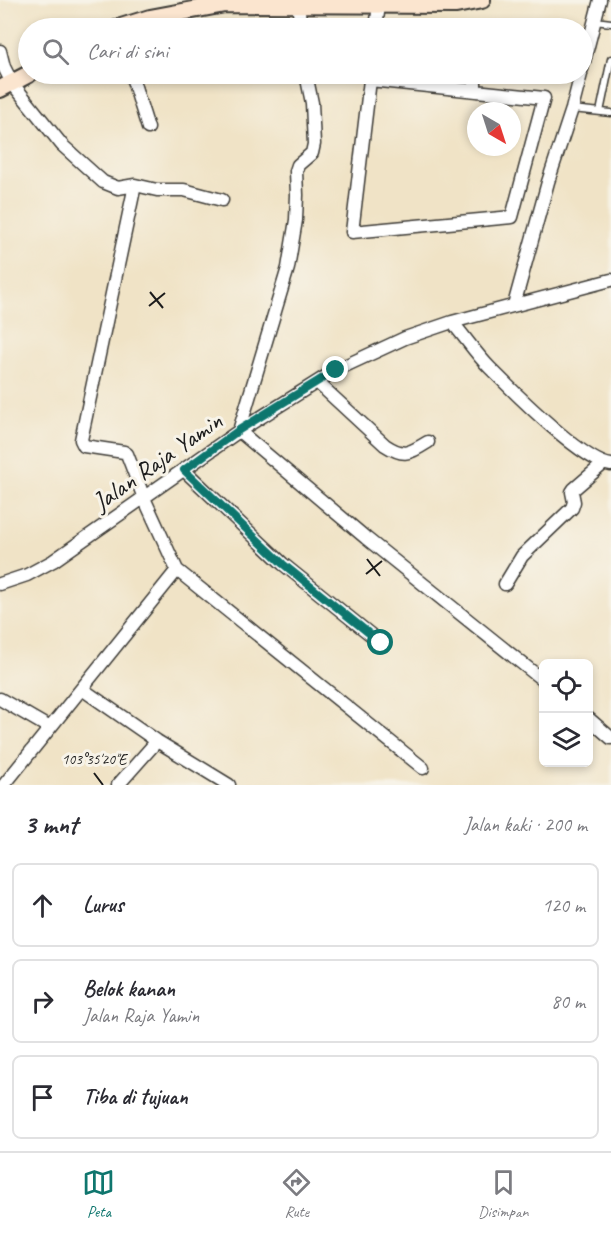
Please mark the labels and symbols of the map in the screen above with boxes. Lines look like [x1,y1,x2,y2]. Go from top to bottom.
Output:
north arrow [467,102,521,156]
route end [322,356,348,382]
street label: Jalan Raja Yamin [84,404,229,519]
route start [367,629,393,655]
text: 103°35'20"E [62,750,128,769]

